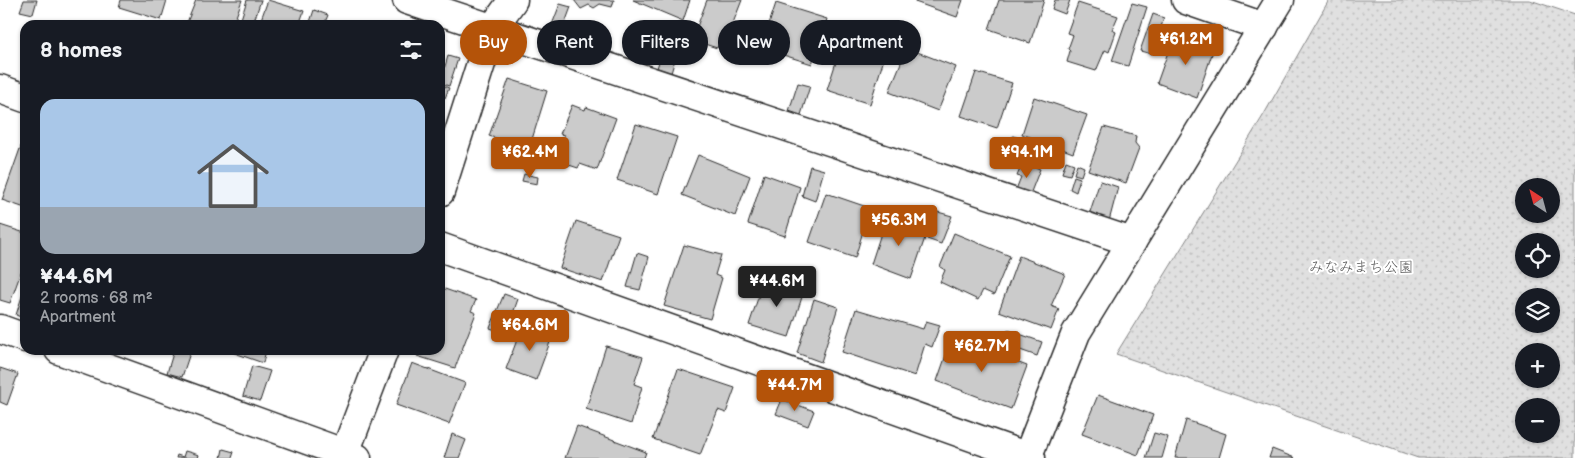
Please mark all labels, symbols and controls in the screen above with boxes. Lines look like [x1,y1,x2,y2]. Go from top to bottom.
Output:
chip: Buy [460,20,527,65]
chip: Rent [537,20,612,65]
chip: Filters [622,20,708,65]
chip: New [718,20,790,65]
chip: Apartment [800,20,921,65]
pin: ¥61.2M [1145,23,1227,66]
text: ¥61.2M [1159,30,1213,49]
icon: filters [397,36,425,64]
text: 8 homes [40,38,122,63]
icon: home [188,131,278,221]
pin: ¥62.4M [489,136,571,179]
pin: ¥94.1M [986,136,1068,179]
text: ¥62.4M [502,143,558,162]
text: ¥94.1M [1001,143,1053,162]
north arrow [1515,178,1560,222]
map controls [1515,178,1560,443]
pin: ¥56.3M [858,204,940,247]
text: ¥56.3M [871,211,927,230]
button: locate [1515,233,1560,278]
park label: みなみまち公園 [1308,258,1414,277]
text: ¥44.6M [40,264,113,289]
pin: ¥44.6M [736,266,818,308]
text: ¥44.6M [749,272,805,291]
button: layers [1515,288,1560,333]
text: 2 rooms · 68 m² [40,289,153,308]
text: Apartment [40,308,116,327]
pin: ¥64.6M [489,310,571,352]
text: ¥64.6M [502,316,558,335]
pin: ¥62.7M [941,330,1023,373]
text: ¥62.7M [954,337,1010,356]
button: + [1515,343,1560,388]
pin: ¥44.7M [754,370,836,412]
text: ¥44.7M [768,376,822,395]
button: − [1515,398,1560,443]

